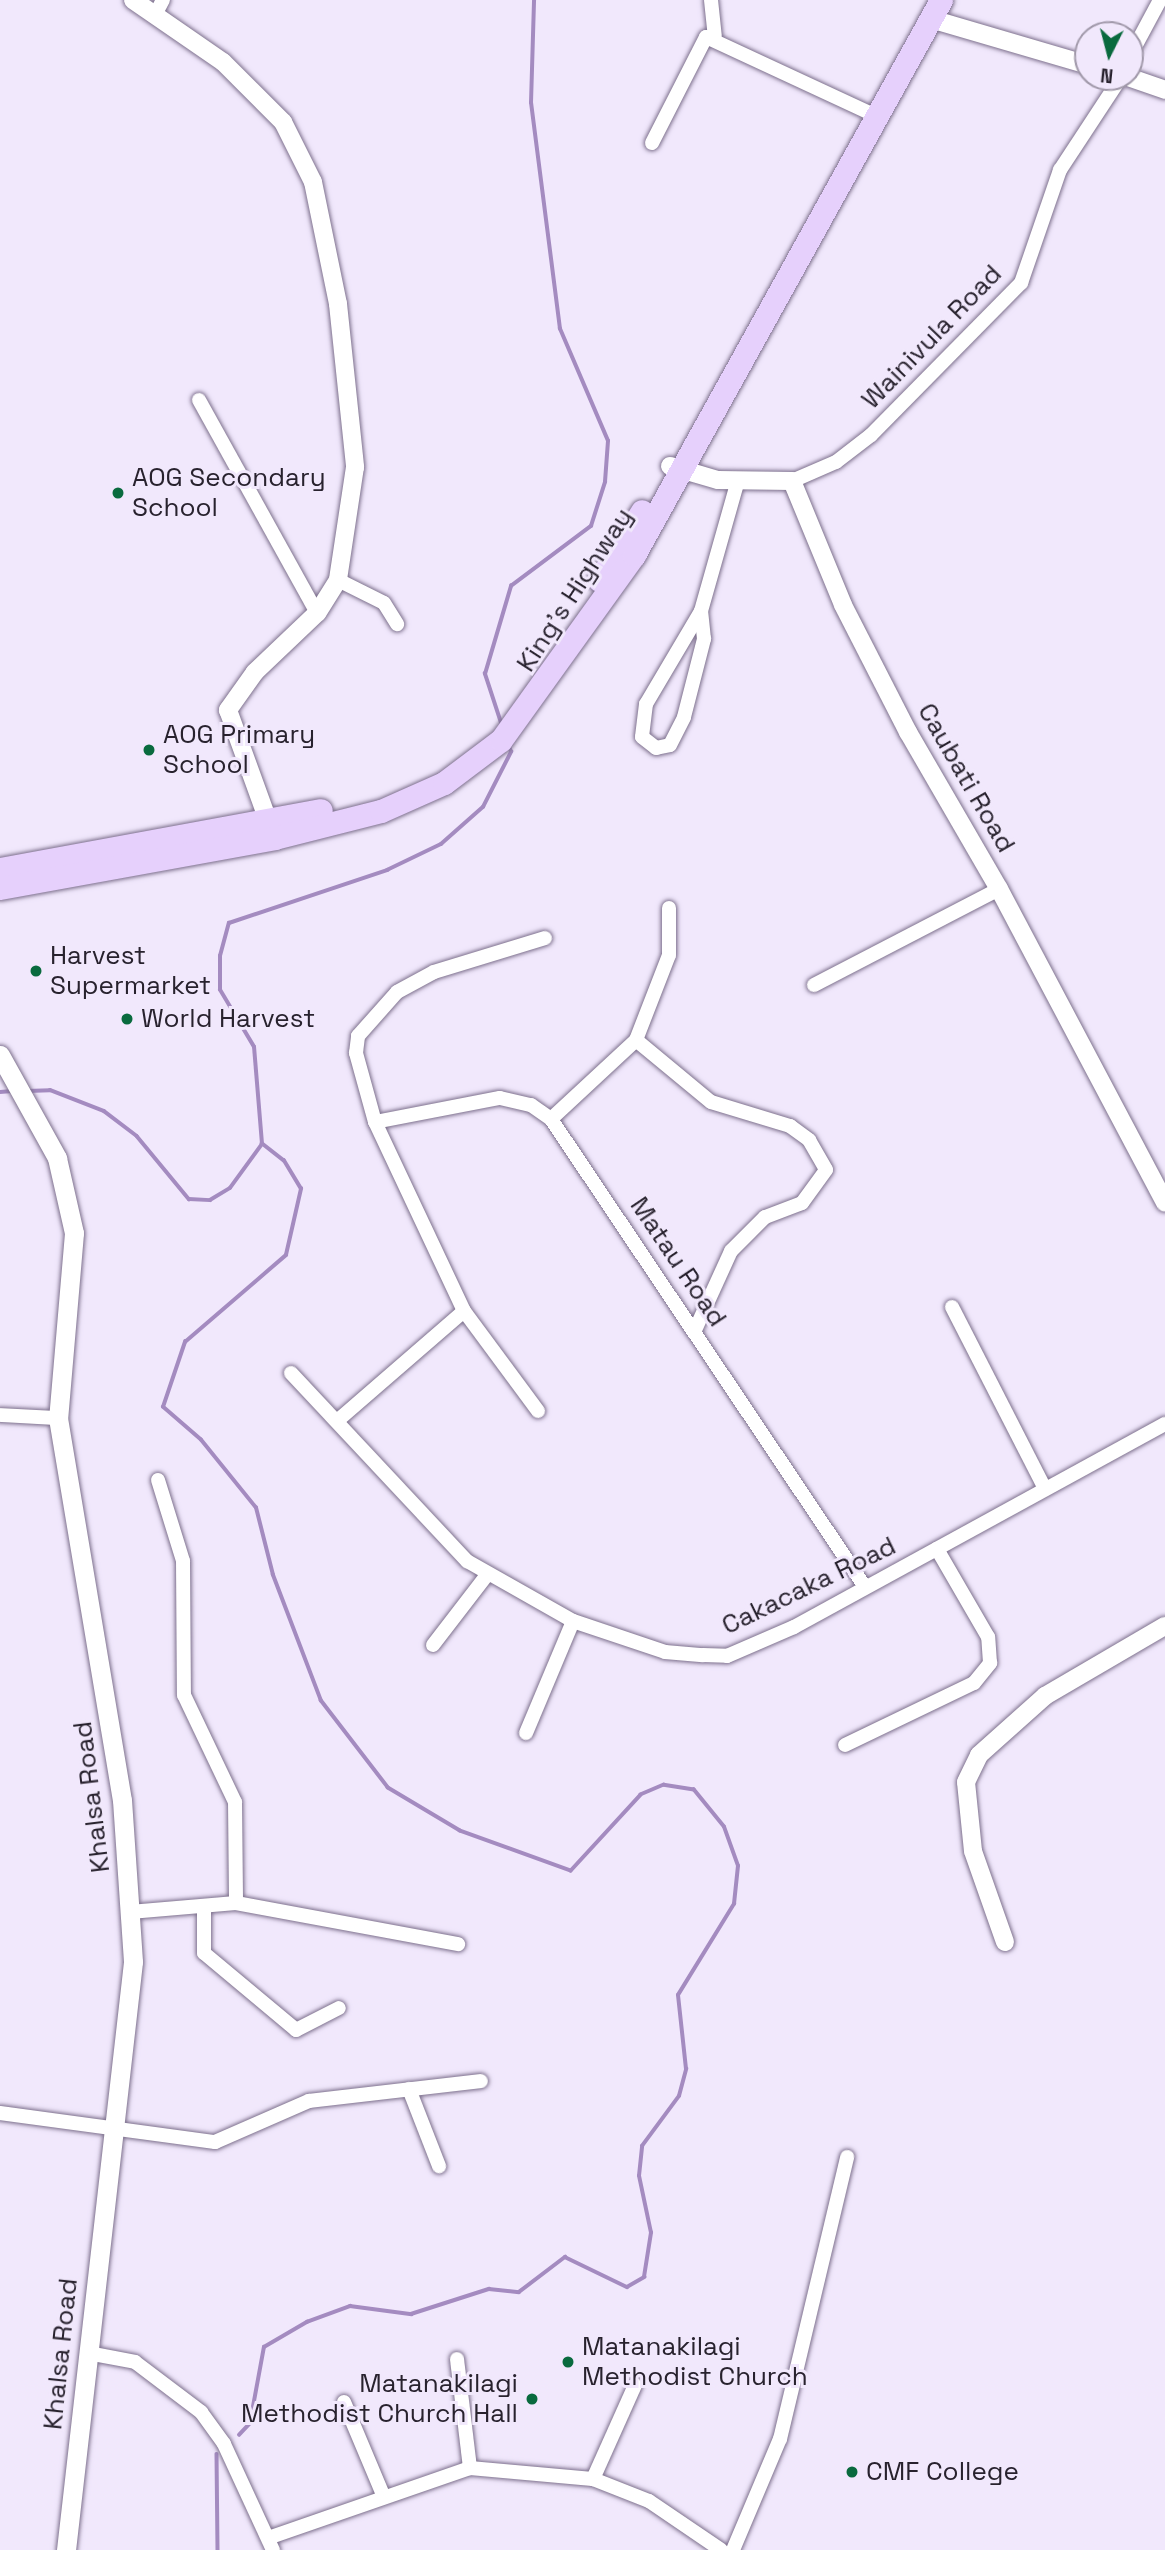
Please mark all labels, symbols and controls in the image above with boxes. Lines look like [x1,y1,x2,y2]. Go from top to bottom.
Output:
north arrow [1074,21,1144,91]
text: N [1099,62,1115,88]
street label: Wainivula Road [856,259,1008,415]
place label: AOG Secondary School [132,462,326,524]
marker: AOG Secondary School [110,485,126,501]
street label: King's Highway [511,502,639,678]
street label: Caubati Road [911,698,1021,858]
place label: AOG Primary School [163,719,315,780]
marker: AOG Primary School [141,742,157,758]
place label: Harvest Supermarket [50,940,211,1002]
marker: Harvest Supermarket [28,963,44,979]
place label: World Harvest [141,1003,315,1035]
marker: World Harvest [119,1011,135,1027]
street label: Matau Road [623,1191,733,1333]
street label: Cakacaka Road [717,1530,901,1642]
street label: Khalsa Road [67,1720,117,1874]
street label: Khalsa Road [38,2277,84,2431]
place label: Matanakilagi Methodist Church [582,2331,808,2392]
marker: Matanakilagi Methodist Church [560,2354,576,2370]
place label: Matanakilagi Methodist Church Hall [241,2368,518,2430]
marker: Matanakilagi Methodist Church Hall [524,2391,540,2407]
place label: CMF College [866,2456,1019,2488]
marker: CMF College [844,2464,860,2480]

